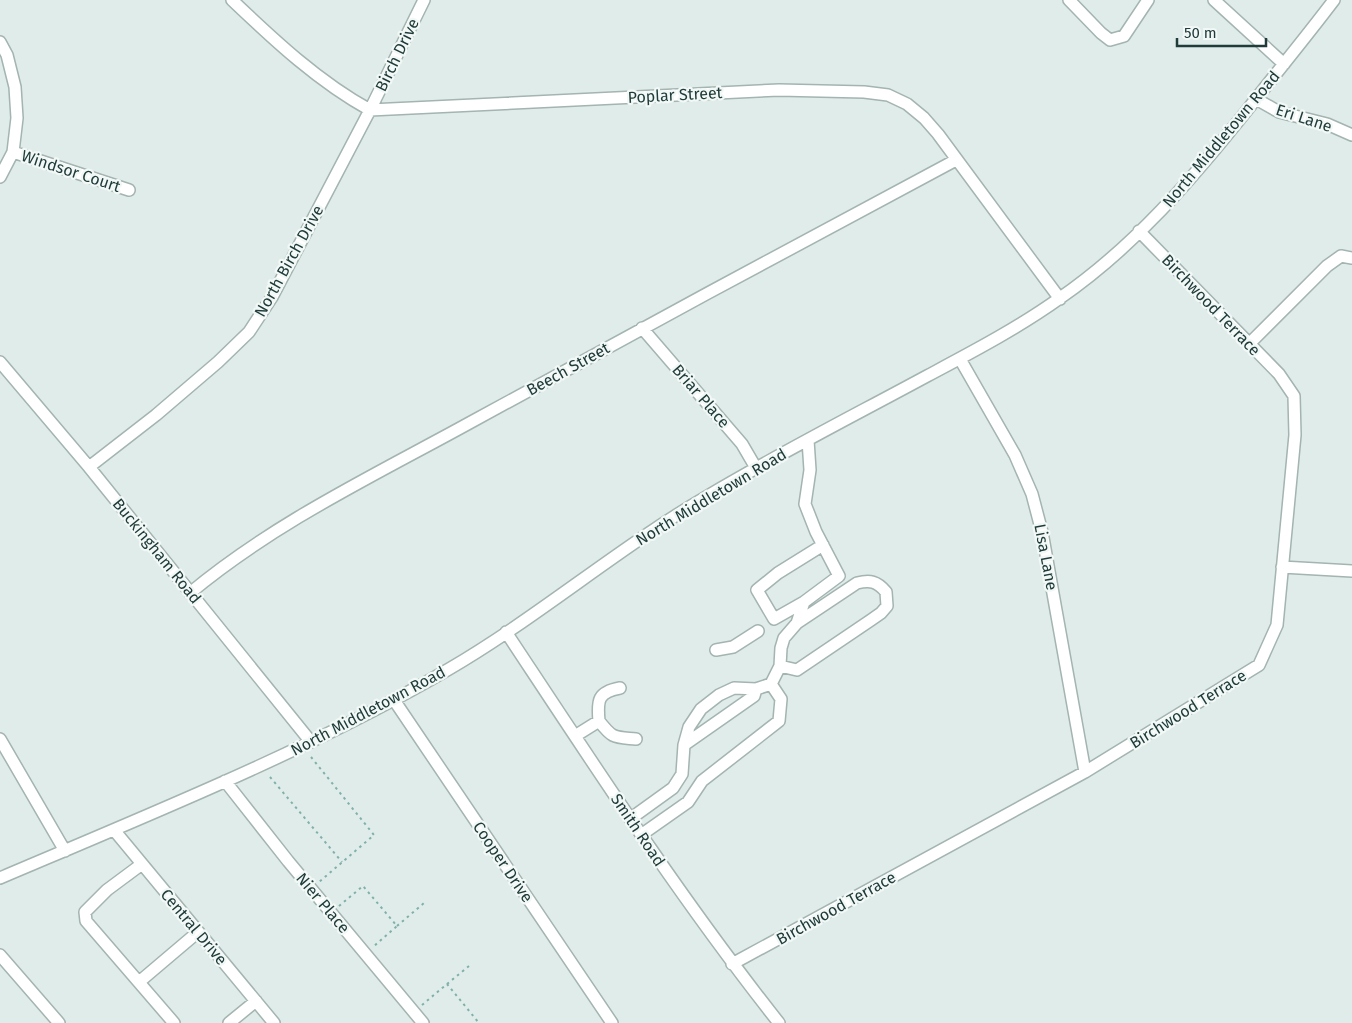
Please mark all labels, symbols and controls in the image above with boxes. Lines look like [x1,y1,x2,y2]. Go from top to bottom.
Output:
street label: Birch Drive [371,15,423,95]
scale bar [1177,15,1266,47]
text: 50 m [1184,24,1217,42]
street label: North Middletown Road [1158,67,1284,211]
street label: Poplar Street [627,83,723,107]
street label: Eri Lane [1274,100,1334,136]
street label: Windsor Court [19,146,123,196]
street label: North Birch Drive [250,202,328,320]
street label: Birchwood Terrace [1158,250,1264,360]
street label: Beech Street [523,338,613,400]
street label: Briar Place [668,360,734,432]
street label: North Middletown Road [632,445,790,549]
street label: Buckingham Road [109,494,205,608]
street label: Lisa Lane [1030,522,1062,592]
street label: North Middletown Road [288,662,448,760]
street label: Birchwood Terrace [1126,666,1250,752]
street label: Smith Road [607,790,669,870]
street label: Cooper Drive [469,818,537,906]
street label: Birchwood Terrace [773,867,899,949]
street label: Nier Place [292,869,354,937]
street label: Central Drive [157,885,231,969]

